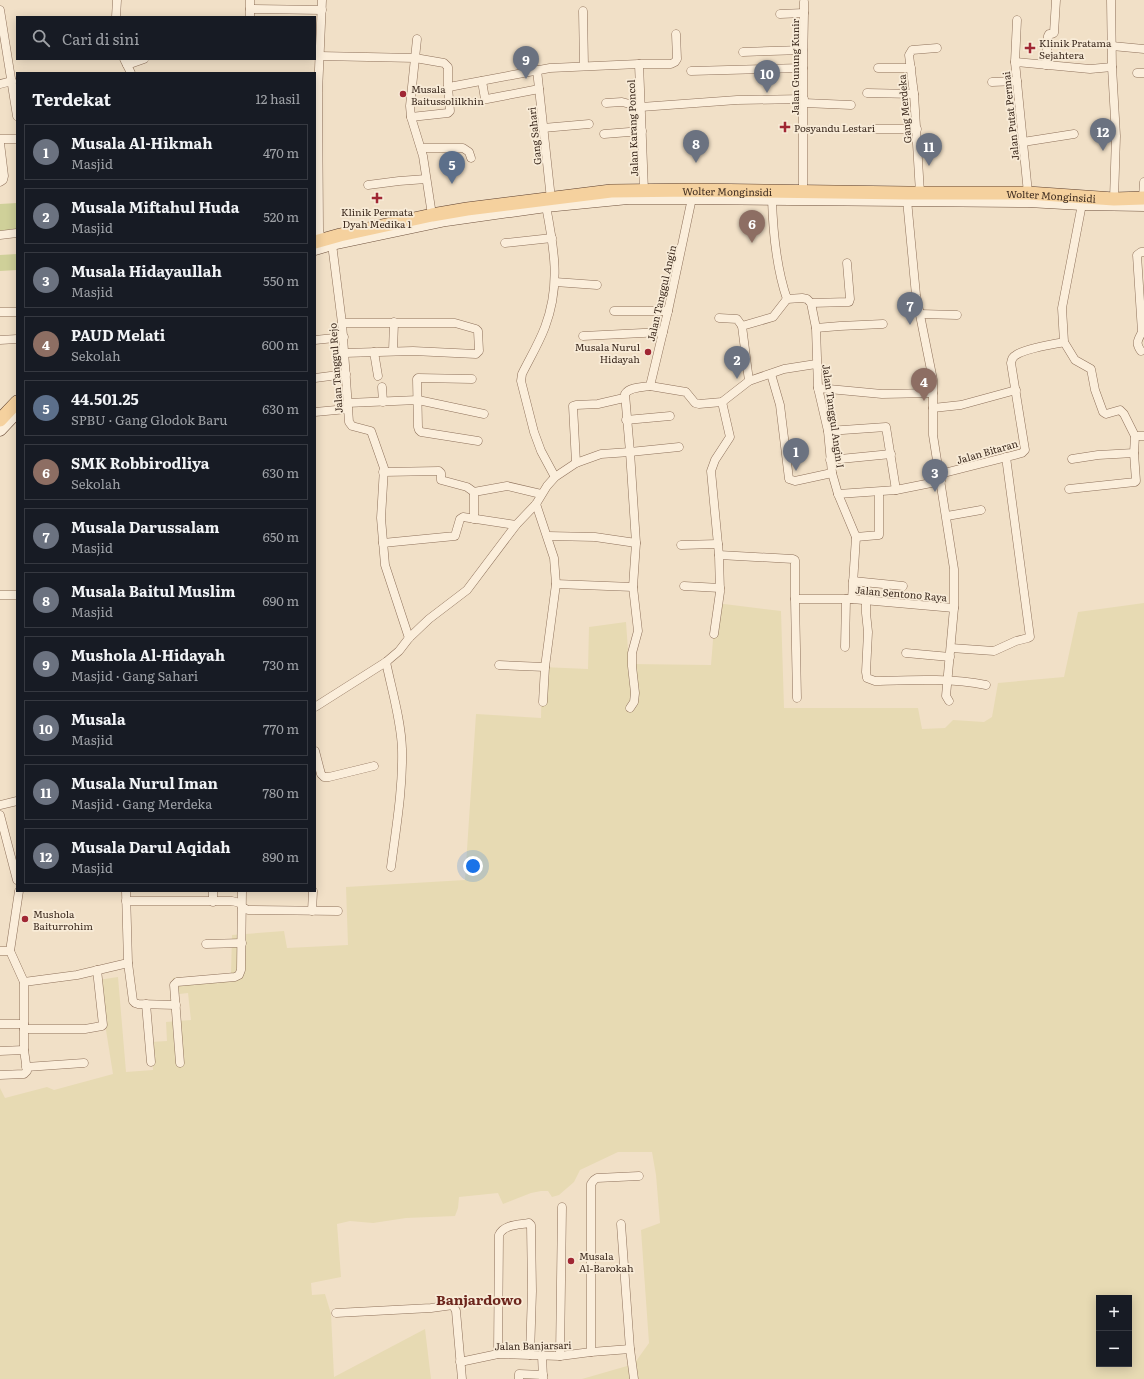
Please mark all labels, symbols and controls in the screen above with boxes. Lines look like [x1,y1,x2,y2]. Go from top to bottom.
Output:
search box [16,16,316,60]
street label: Jalan Gunung Kunir [787,18,802,115]
icon: search [30,27,52,49]
text: Cari di sini [62,27,139,50]
place label: Klinik Pratama Sejahtera [1039,35,1112,62]
marker: Klinik Pratama Sejahtera [1024,42,1036,54]
pin: 9 [513,46,539,79]
pin: 10 [754,60,780,93]
street label: Jalan Putat Permai [998,70,1022,161]
street label: Gang Merdeka [893,73,914,144]
street label: Jalan Karang Poncol [623,79,641,177]
place label: Musala Baitussolilkhin [411,81,484,108]
text: Terdekat [32,86,111,111]
text: 12 hasil [255,89,300,108]
marker: Musala Baitussolilkhin [398,89,408,99]
street label: Gang Sahari [523,106,545,166]
pin: 12 [1090,118,1116,151]
place label: Posyandu Lestari [794,120,876,135]
marker: Posyandu Lestari [779,121,791,133]
pin: 8 [683,130,709,163]
text: Musala Al-Hikmah [71,131,213,154]
pin: 11 [916,133,942,166]
text: 1 [43,143,49,162]
text: 470 m [263,143,299,162]
pin: 5 [439,151,465,184]
text: Masjid [71,154,113,173]
street label: Wolter Monginsidi [682,182,773,199]
street label: Wolter Monginsidi [1006,186,1097,205]
marker: Klinik Permata Dyah Medika 1 [371,192,383,204]
text: Musala Miftahul Huda [71,195,239,218]
place label: Klinik Permata Dyah Medika 1 [341,204,414,231]
text: 2 [43,207,49,226]
text: 520 m [263,207,299,226]
pin: 6 [739,210,765,243]
text: Masjid [71,218,113,237]
street label: Jalan Tanggul Angin [643,243,679,343]
text: Musala Hidayaullah [71,259,222,282]
text: 3 [42,271,50,290]
text: 550 m [263,271,299,290]
text: Masjid [71,282,113,301]
pin: 7 [897,292,923,325]
street label: Jalan Tanggul Rejo [324,322,346,414]
text: PAUD Melati [71,323,165,346]
text: 4 [42,335,50,354]
text: 600 m [262,335,299,354]
place label: Musala Nurul Hidayah [575,339,641,366]
text: Sekolah [71,346,121,365]
pin: 2 [724,346,750,379]
marker: Musala Nurul Hidayah [643,347,653,357]
street label: Jalan Tanggul Angin I [819,363,849,469]
pin: 4 [911,368,937,401]
text: 44.501.25 [71,387,139,410]
text: 5 [42,399,50,418]
text: 630 m [262,399,299,418]
text: SPBU · Gang Glodok Baru [71,410,227,429]
street label: Jalan Bitaran [954,435,1020,467]
pin: 1 [783,438,809,471]
text: SMK Robbirodliya [71,451,210,474]
pin: 3 [922,459,948,492]
text: 6 [42,463,50,482]
text: 630 m [262,463,299,482]
text: Sekolah [71,474,121,493]
text: Musala Darussalam [71,515,220,538]
text: 7 [42,527,50,546]
text: 650 m [263,527,299,546]
text: Masjid [71,538,113,557]
text: Musala Baitul Muslim [71,579,236,602]
street label: Jalan Sentono Raya [854,582,948,605]
text: 8 [42,591,50,610]
text: 690 m [262,591,299,610]
text: Masjid [71,602,113,621]
text: Mushola Al-Hidayah [71,643,225,666]
text: 9 [42,655,50,674]
text: 730 m [263,655,299,674]
text: Masjid · Gang Sahari [71,666,198,685]
text: Musala [71,707,126,730]
text: 10 [39,719,53,738]
text: 770 m [263,719,299,738]
text: Masjid [71,730,113,749]
text: Musala Nurul Iman [71,771,218,794]
text: 11 [41,783,51,802]
text: 780 m [263,783,299,802]
text: Masjid · Gang Merdeka [71,794,212,813]
text: Musala Darul Aqidah [71,835,231,858]
text: 12 [40,847,52,866]
text: 890 m [262,847,299,866]
your location [463,856,483,876]
text: Masjid [71,858,113,877]
place label: Mushola Baiturrohim [33,906,93,933]
marker: Mushola Baiturrohim [20,914,30,924]
place label: Musala Al-Barokah [579,1248,634,1275]
marker: Musala Al-Barokah [566,1256,576,1266]
district label: Banjardowo [436,1289,522,1309]
map controls [1096,1295,1132,1367]
button: + [1096,1295,1132,1331]
button: − [1096,1331,1132,1367]
street label: Jalan Banjarsari [494,1337,572,1353]

